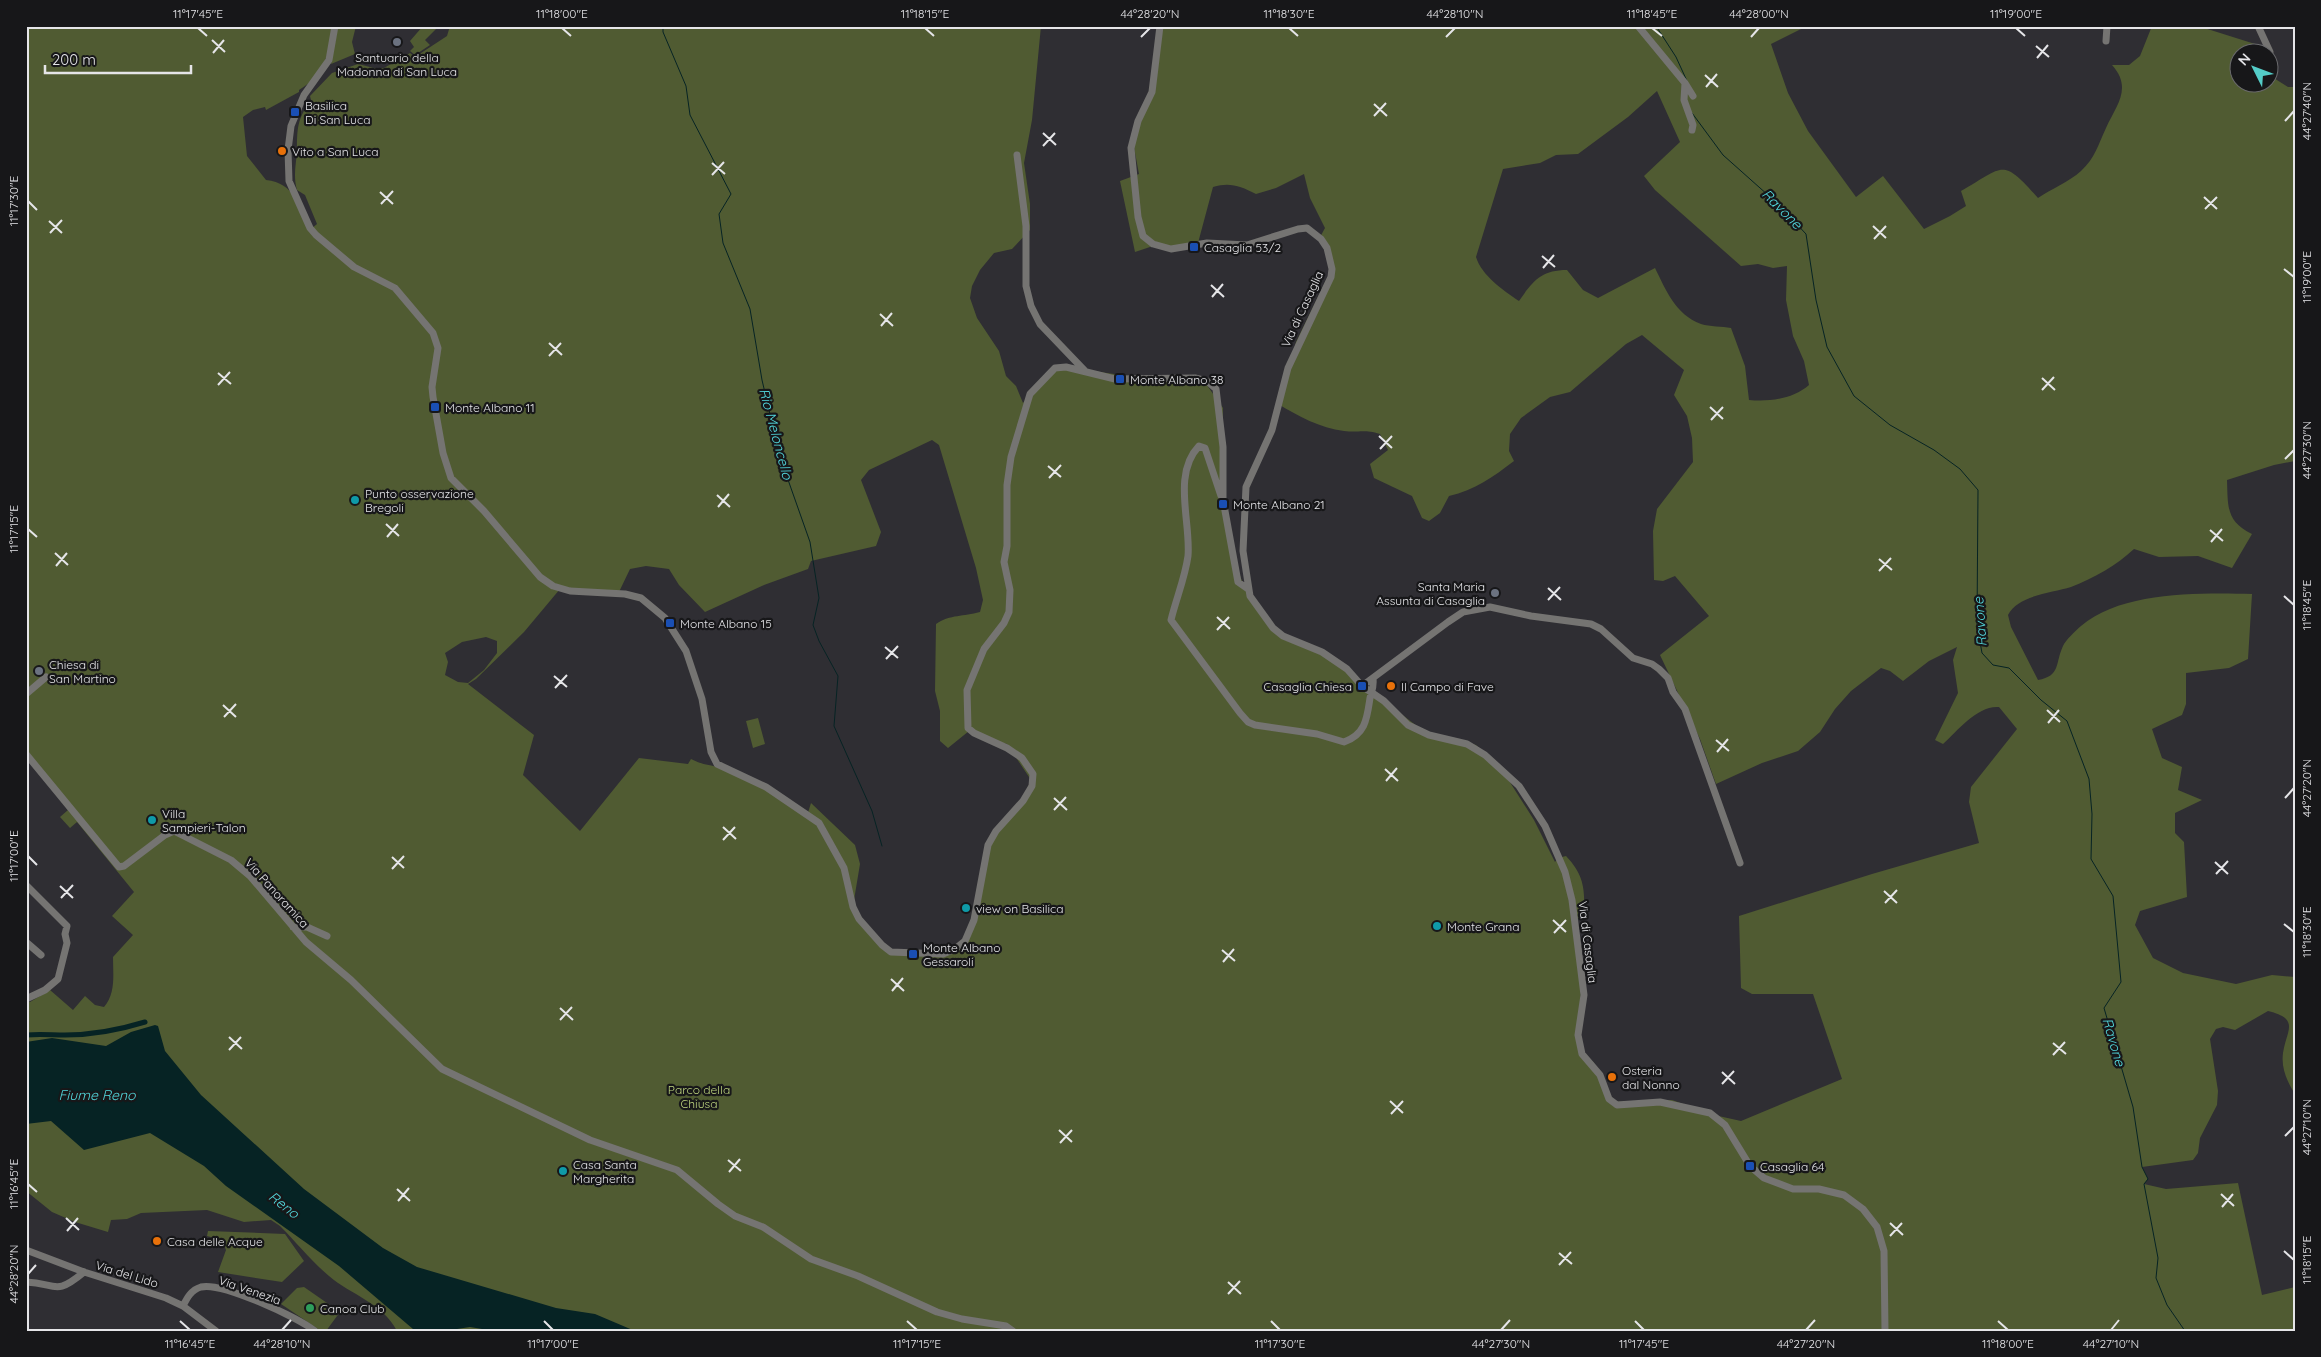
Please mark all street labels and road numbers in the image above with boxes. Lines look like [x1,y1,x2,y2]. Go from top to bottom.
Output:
street label: Via di Casaglia [1278,268,1326,350]
street label: Via Panoramica [242,855,312,931]
street label: Via di Casaglia [1576,900,1600,984]
street label: Via del Lido [94,1257,160,1291]
street label: Via Venezia [217,1272,283,1308]

